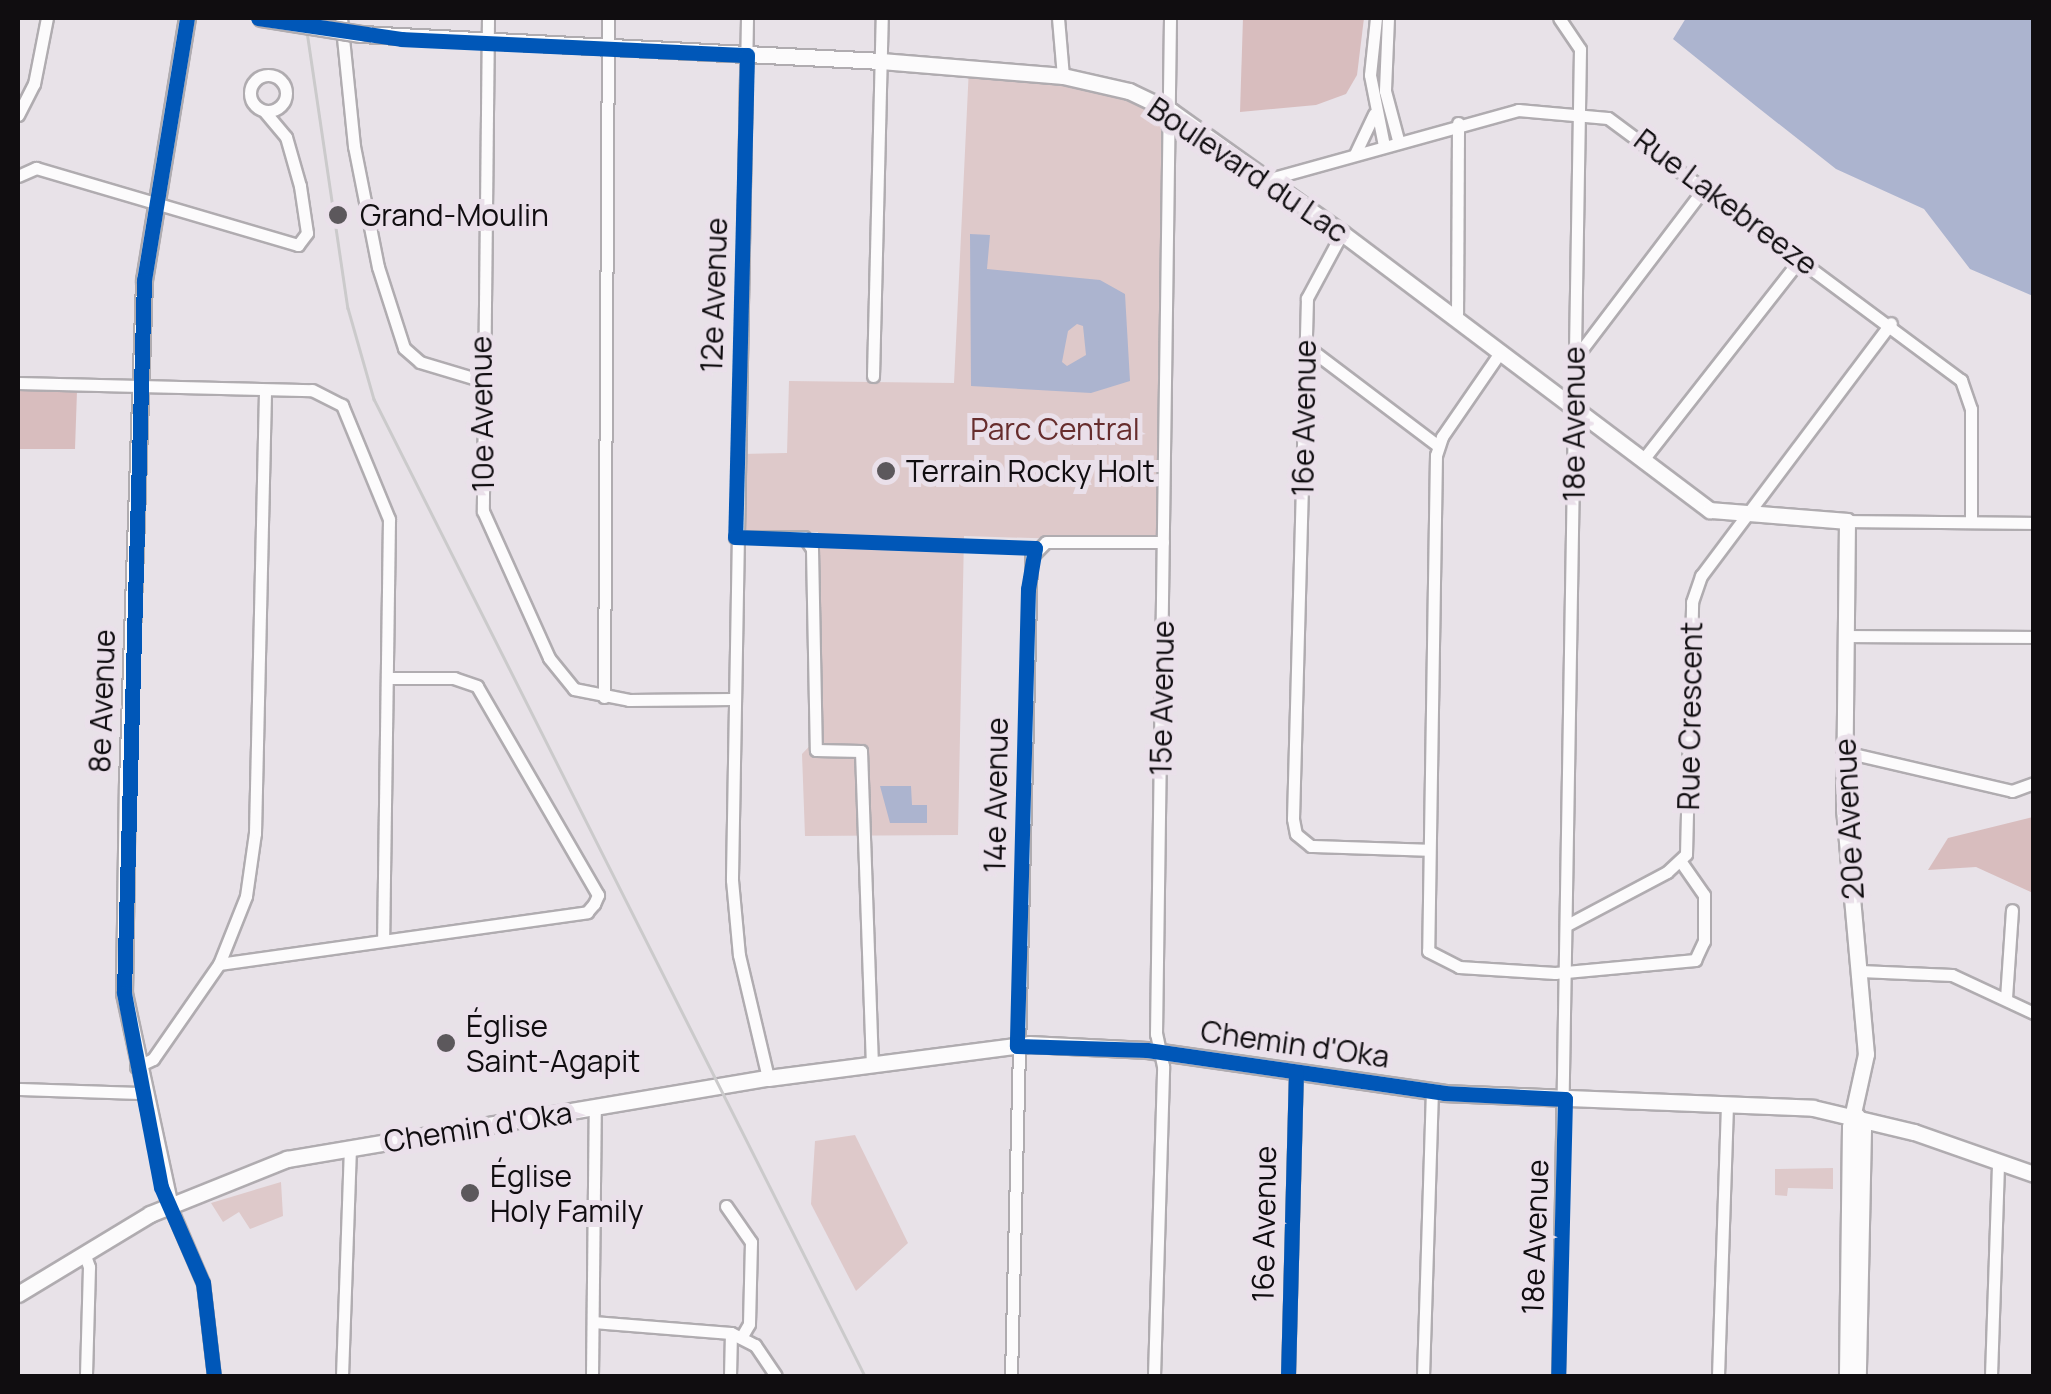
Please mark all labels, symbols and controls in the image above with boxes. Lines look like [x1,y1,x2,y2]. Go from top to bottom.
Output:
street label: Boulevard du Lac [1141,90,1355,250]
street label: Rue Lakebreeze [1627,121,1825,283]
place label: Grand-Moulin [360,197,549,233]
marker: Grand-Moulin [325,202,351,228]
street label: 12e Avenue [693,217,735,373]
street label: 10e Avenue [463,336,501,492]
street label: 16e Avenue [1285,339,1323,497]
street label: 18e Avenue [1556,346,1592,502]
park label: Parc Central [970,411,1140,447]
place label: Terrain Rocky Holt [906,453,1155,489]
marker: Terrain Rocky Holt [875,460,897,482]
street label: 15e Avenue [1143,620,1181,776]
street label: Rue Crescent [1670,621,1710,811]
street label: 8e Avenue [82,629,122,773]
street label: 14e Avenue [977,717,1015,873]
street label: 20e Avenue [1827,737,1871,901]
place label: Église Saint-Agapit [466,1008,640,1078]
street label: Chemin d'Oka [1198,1013,1392,1075]
marker: Église Saint-Agapit [435,1032,457,1054]
street label: Chemin d'Oka [381,1094,575,1160]
street label: 16e Avenue [1245,1145,1283,1303]
place label: Église Holy Family [490,1158,644,1228]
street label: 18e Avenue [1514,1159,1556,1315]
marker: Église Holy Family [459,1182,481,1204]

